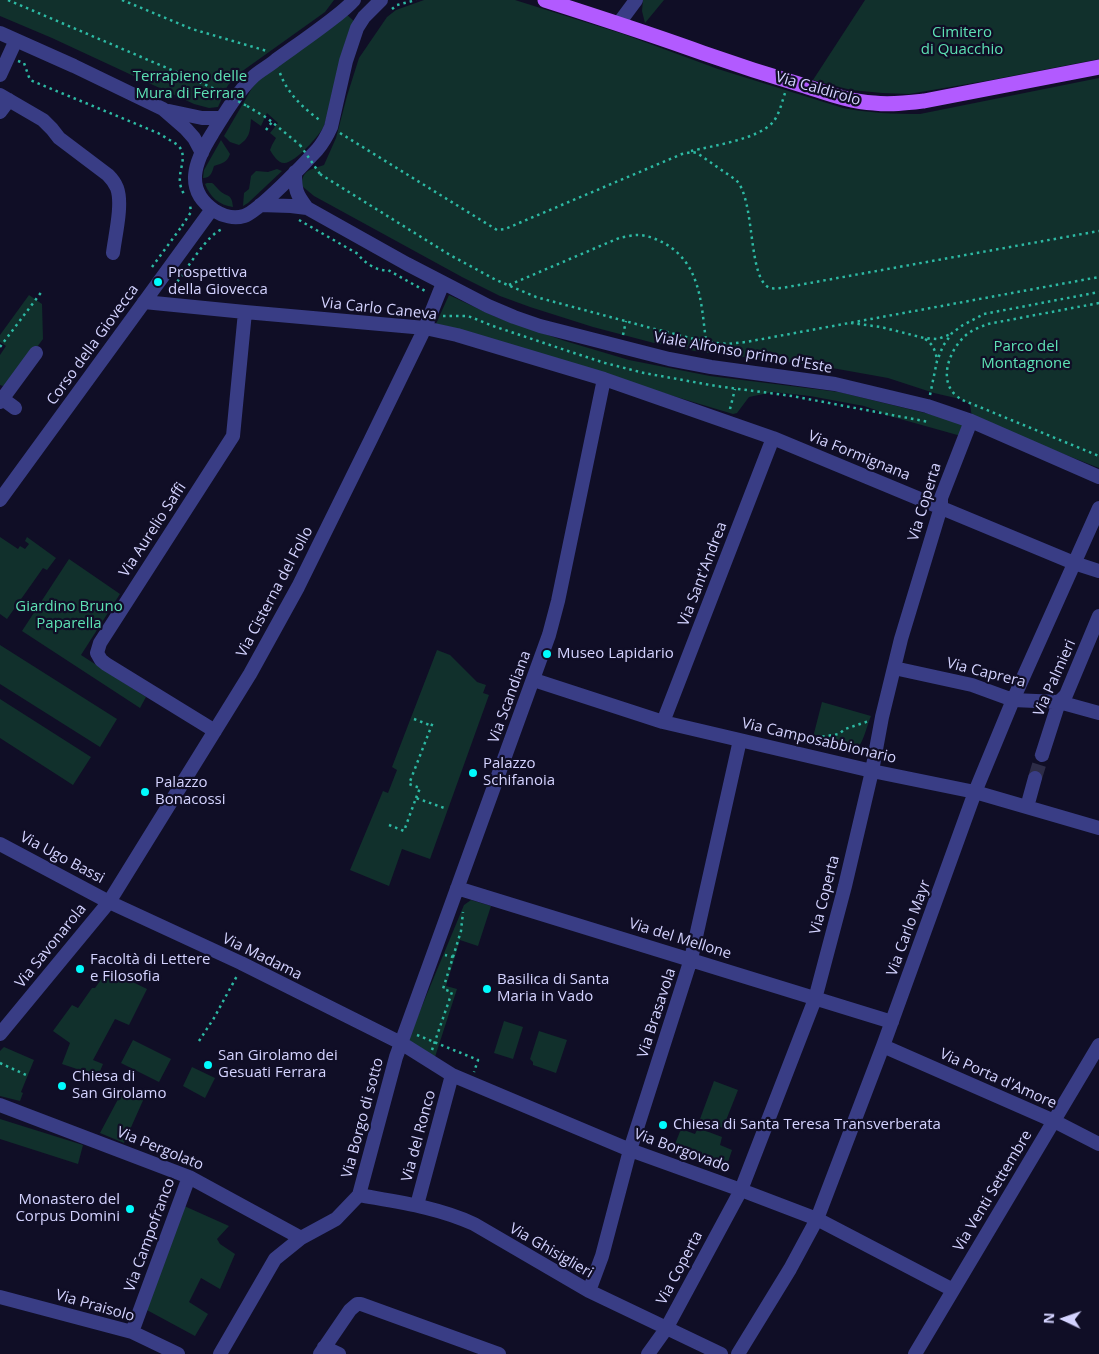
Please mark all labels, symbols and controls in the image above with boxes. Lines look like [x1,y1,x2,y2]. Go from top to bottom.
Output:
park label: Cimitero di Quacchio [921,24,1003,59]
park label: Terrapieno delle Mura di Ferrara [133,68,247,103]
street label: Via Caldirolo [773,68,863,110]
place label: Prospettiva della Giovecca [168,264,268,299]
marker: Prospettiva della Giovecca [152,276,164,288]
street label: Corso della Giovecca [43,281,143,409]
street label: Via Carlo Caneva [320,294,438,324]
street label: Viale Alfonso primo d'Este [652,328,834,378]
park label: Parco del Montagnone [981,338,1071,373]
street label: Via Formignana [805,427,913,485]
street label: Via Coperta [905,461,945,543]
street label: Via Aurelio Saffi [116,479,190,581]
street label: Via Sant'Andrea [675,519,731,629]
street label: Via Cisterna del Follo [233,524,317,660]
park label: Giardino Bruno Paparella [15,598,123,633]
street label: Via Palmieri [1030,637,1080,719]
place label: Museo Lapidario [557,645,674,663]
street label: Via Scandiana [485,648,535,746]
marker: Museo Lapidario [541,648,553,660]
street label: Via Caprera [945,654,1027,692]
street label: Via Camposabbionario [740,714,898,768]
place label: Palazzo Schifanoia [483,755,555,790]
marker: Palazzo Schifanoia [467,767,479,779]
place label: Palazzo Bonacossi [155,774,226,809]
marker: Palazzo Bonacossi [139,786,151,798]
street label: Via Ugo Bassi [17,828,107,888]
street label: Via Coperta [806,854,844,936]
street label: Via Carlo Mayr [883,877,935,979]
street label: Via Savonarola [12,900,90,992]
street label: Via del Mellone [627,915,733,963]
street label: Via Madama [219,930,305,984]
place label: Facoltà di Lettere e Filosofia [90,951,210,986]
marker: Facoltà di Lettere e Filosofia [74,963,86,975]
street label: Via Brasavola [634,966,680,1060]
place label: Basilica di Santa Maria in Vado [497,971,609,1006]
marker: Basilica di Santa Maria in Vado [481,983,493,995]
street label: Via Porta d'Amore [937,1045,1059,1113]
place label: San Girolamo dei Gesuati Ferrara [218,1047,338,1082]
street label: Via Borgo di sotto [338,1056,388,1180]
marker: San Girolamo dei Gesuati Ferrara [202,1059,214,1071]
place label: Chiesa di San Girolamo [72,1068,167,1103]
marker: Chiesa di San Girolamo [56,1080,68,1092]
street label: Via del Ronco [398,1088,440,1184]
place label: Chiesa di Santa Teresa Transverberata [673,1116,941,1134]
marker: Chiesa di Santa Teresa Transverberata [657,1119,669,1131]
street label: Via Pergolato [114,1123,206,1175]
street label: Via Borgovado [631,1125,733,1177]
street label: Via Venti Settembre [950,1127,1036,1255]
street label: Via Campofranco [121,1176,179,1294]
place label: Monastero del Corpus Domini [15,1191,120,1226]
marker: Monastero del Corpus Domini [124,1203,136,1215]
street label: Via Ghisiglieri [506,1220,596,1282]
street label: Via Coperta [653,1228,707,1308]
street label: Via Praisolo [53,1286,137,1326]
north arrow [1039,1294,1089,1344]
text: N [1039,1312,1058,1324]

